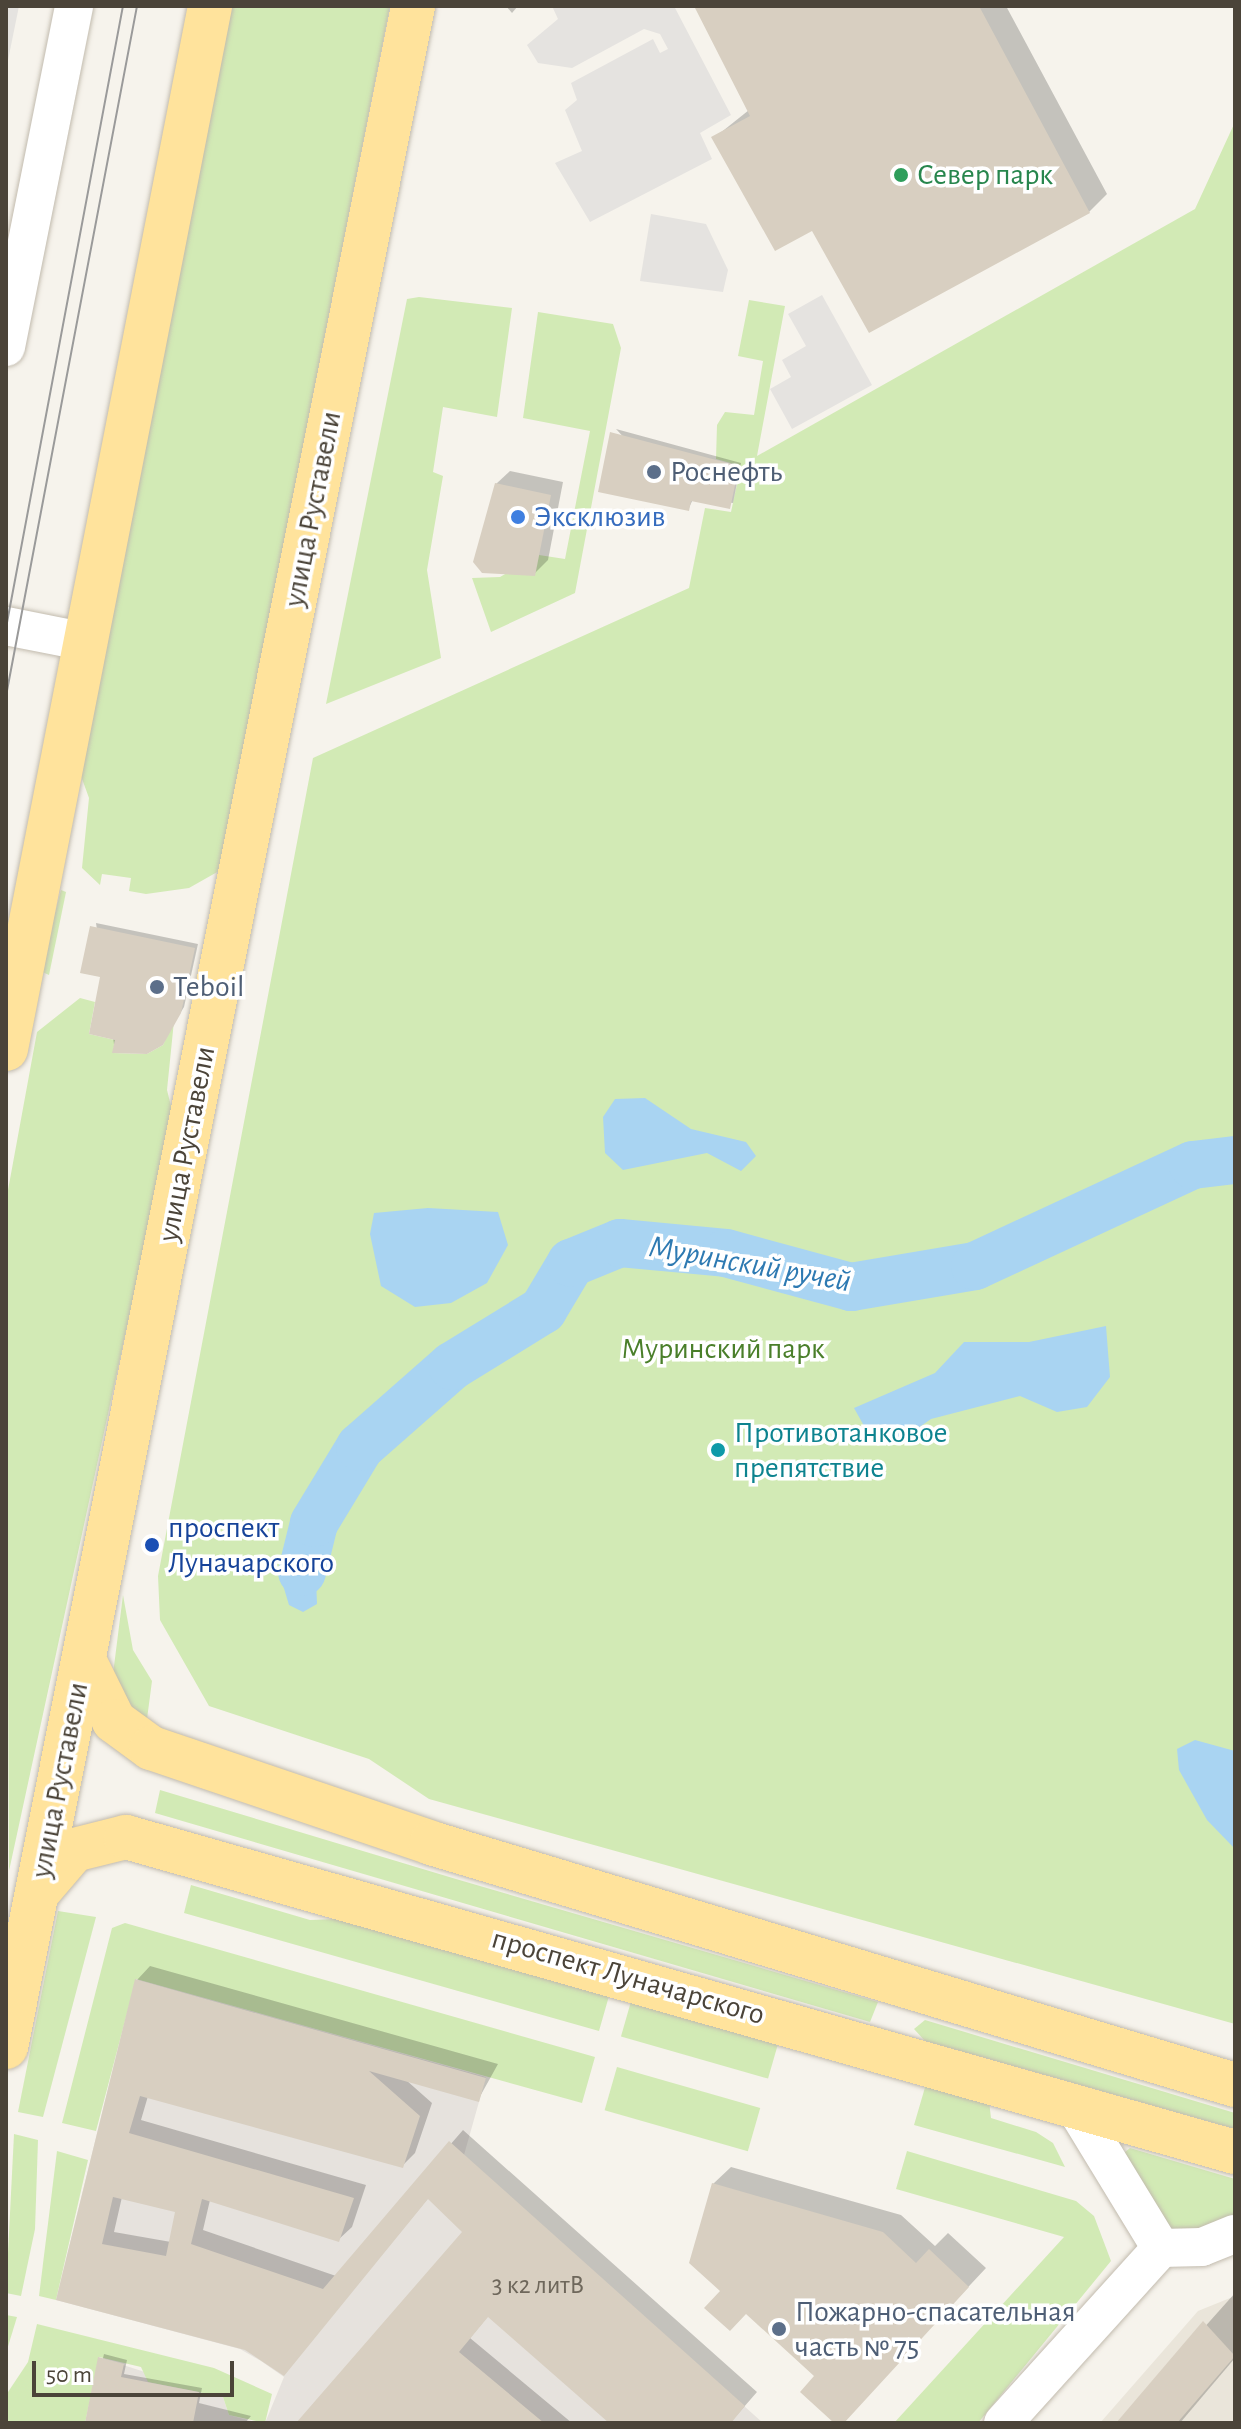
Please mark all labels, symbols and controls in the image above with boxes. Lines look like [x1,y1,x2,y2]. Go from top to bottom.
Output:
place label: Север парк [917,157,1053,193]
marker: Север парк [892,166,910,184]
street label: улица Руставели [276,408,350,610]
place label: Роснефть [670,454,782,490]
marker: Роснефть [645,463,663,481]
place label: Эксклюзив [534,499,665,535]
marker: Эксклюзив [509,508,527,526]
place label: Teboil [173,969,244,1005]
marker: Teboil [148,978,166,996]
street label: улица Руставели [150,1043,224,1245]
water label: Муринский ручей [646,1227,854,1301]
park label: Муринский парк [621,1331,825,1367]
place label: Противотанковое препятствие [734,1415,948,1486]
marker: Противотанковое препятствие [709,1441,727,1459]
place label: проспект Луначарского [168,1510,334,1580]
marker: проспект Луначарского [143,1536,161,1554]
street label: улица Руставели [23,1679,97,1881]
street label: проспект Луначарского [487,1921,769,2033]
house number: 3 к2 литВ [492,2270,584,2302]
place label: Пожарно-спасательная часть № 75 [795,2294,1076,2364]
marker: Пожарно-спасательная часть № 75 [770,2320,788,2338]
scale bar [36,2345,238,2395]
text: 50 m [46,2363,92,2387]

